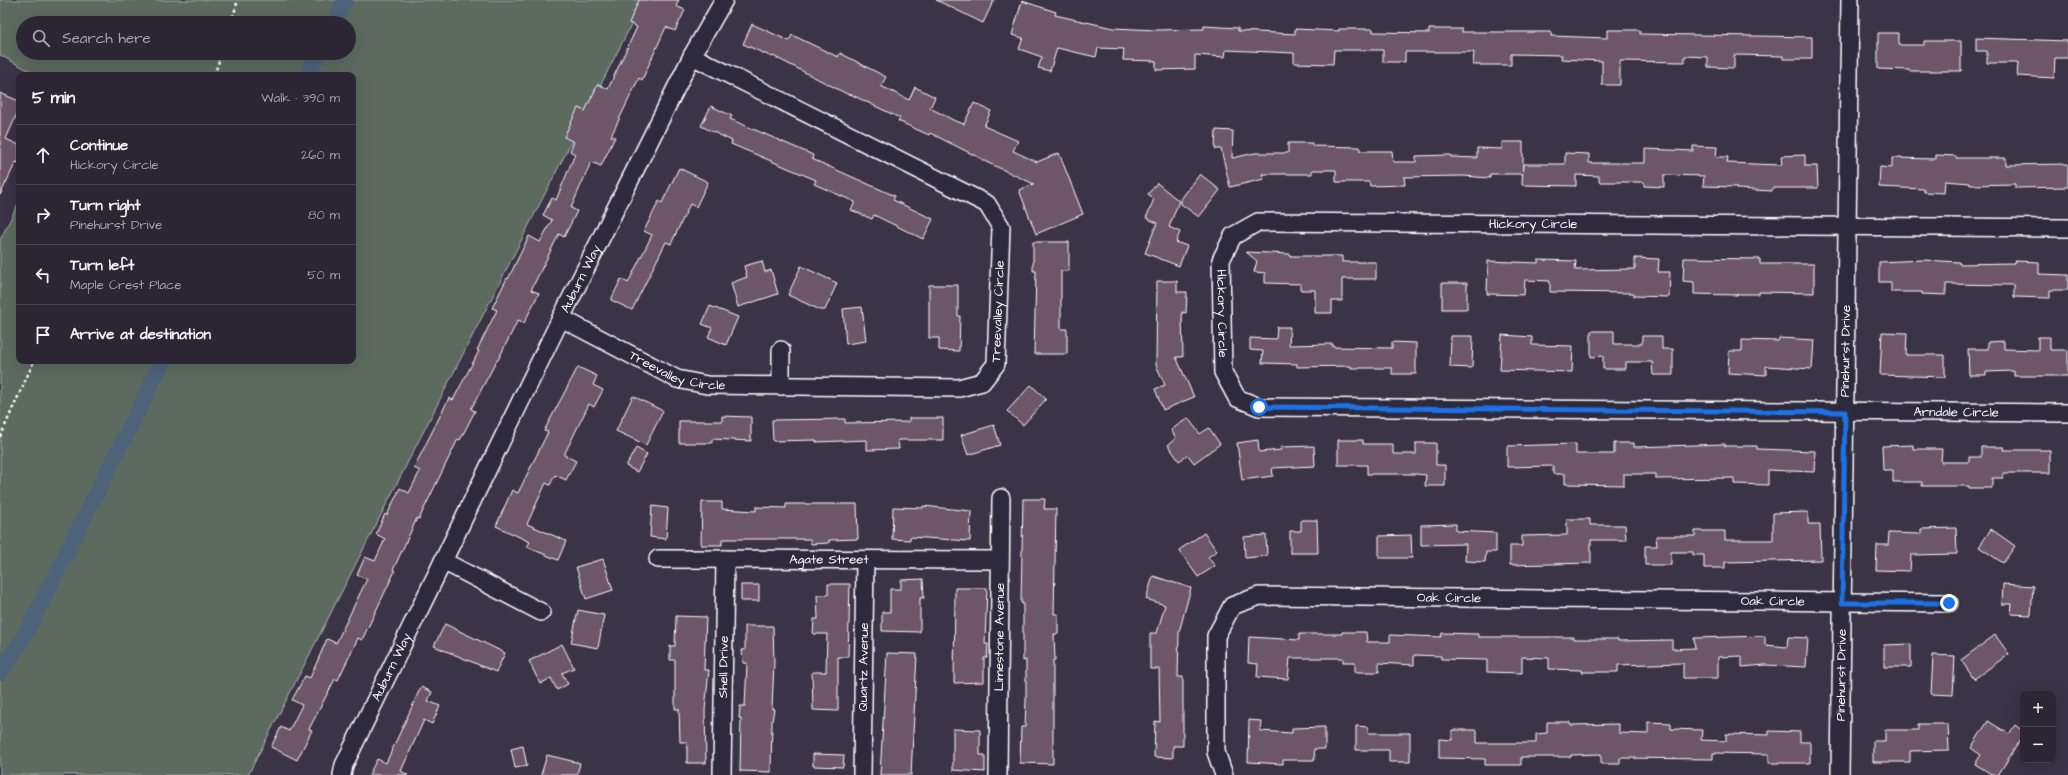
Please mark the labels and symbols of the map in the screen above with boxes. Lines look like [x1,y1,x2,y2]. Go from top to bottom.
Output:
street label: Hickory Circle [1489,215,1577,234]
street label: Auburn Way [556,242,606,316]
street label: Treevalley Circle [987,260,1009,363]
street label: Hickory Circle [1212,269,1232,358]
street label: Pinehurst Drive [1836,305,1855,397]
street label: Treevalley Circle [626,346,725,394]
route start [1250,398,1268,416]
street label: Arndale Circle [1913,403,1999,421]
street label: Agate Street [789,550,869,569]
street label: Limestone Avenue [990,583,1009,691]
street label: Oak Circle [1417,589,1481,607]
street label: Oak Circle [1741,592,1805,611]
route end [1940,594,1958,612]
street label: Quartz Avenue [854,622,873,712]
street label: Pinehurst Drive [1832,629,1851,721]
street label: Auburn Way [367,630,417,704]
street label: Shell Drive [714,636,733,698]

